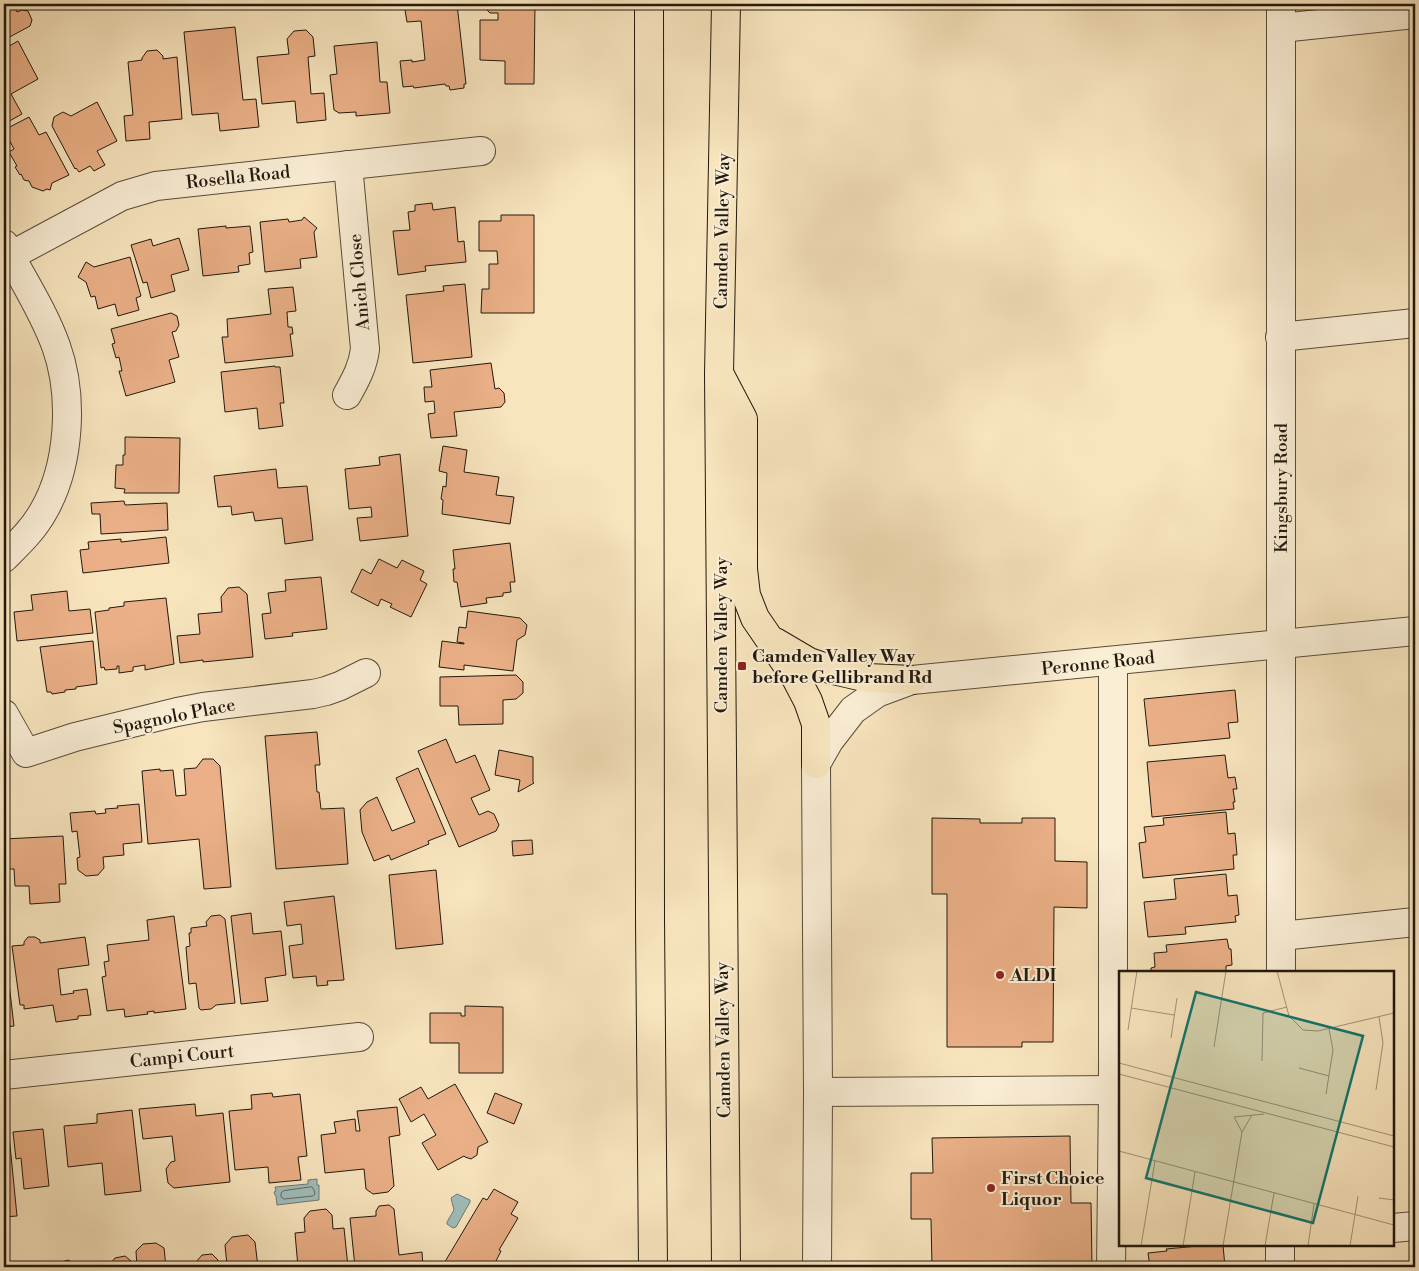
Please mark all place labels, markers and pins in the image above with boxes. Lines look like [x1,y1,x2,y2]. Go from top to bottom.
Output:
place label: Camden Valley Way before Gellibrand Rd [752,645,933,689]
marker: Camden Valley Way before Gellibrand Rd [736,660,748,672]
place label: ALDI [1009,964,1056,987]
marker: ALDI [994,969,1006,981]
place label: First Choice Liquor [1001,1167,1105,1211]
marker: First Choice Liquor [985,1182,997,1194]

